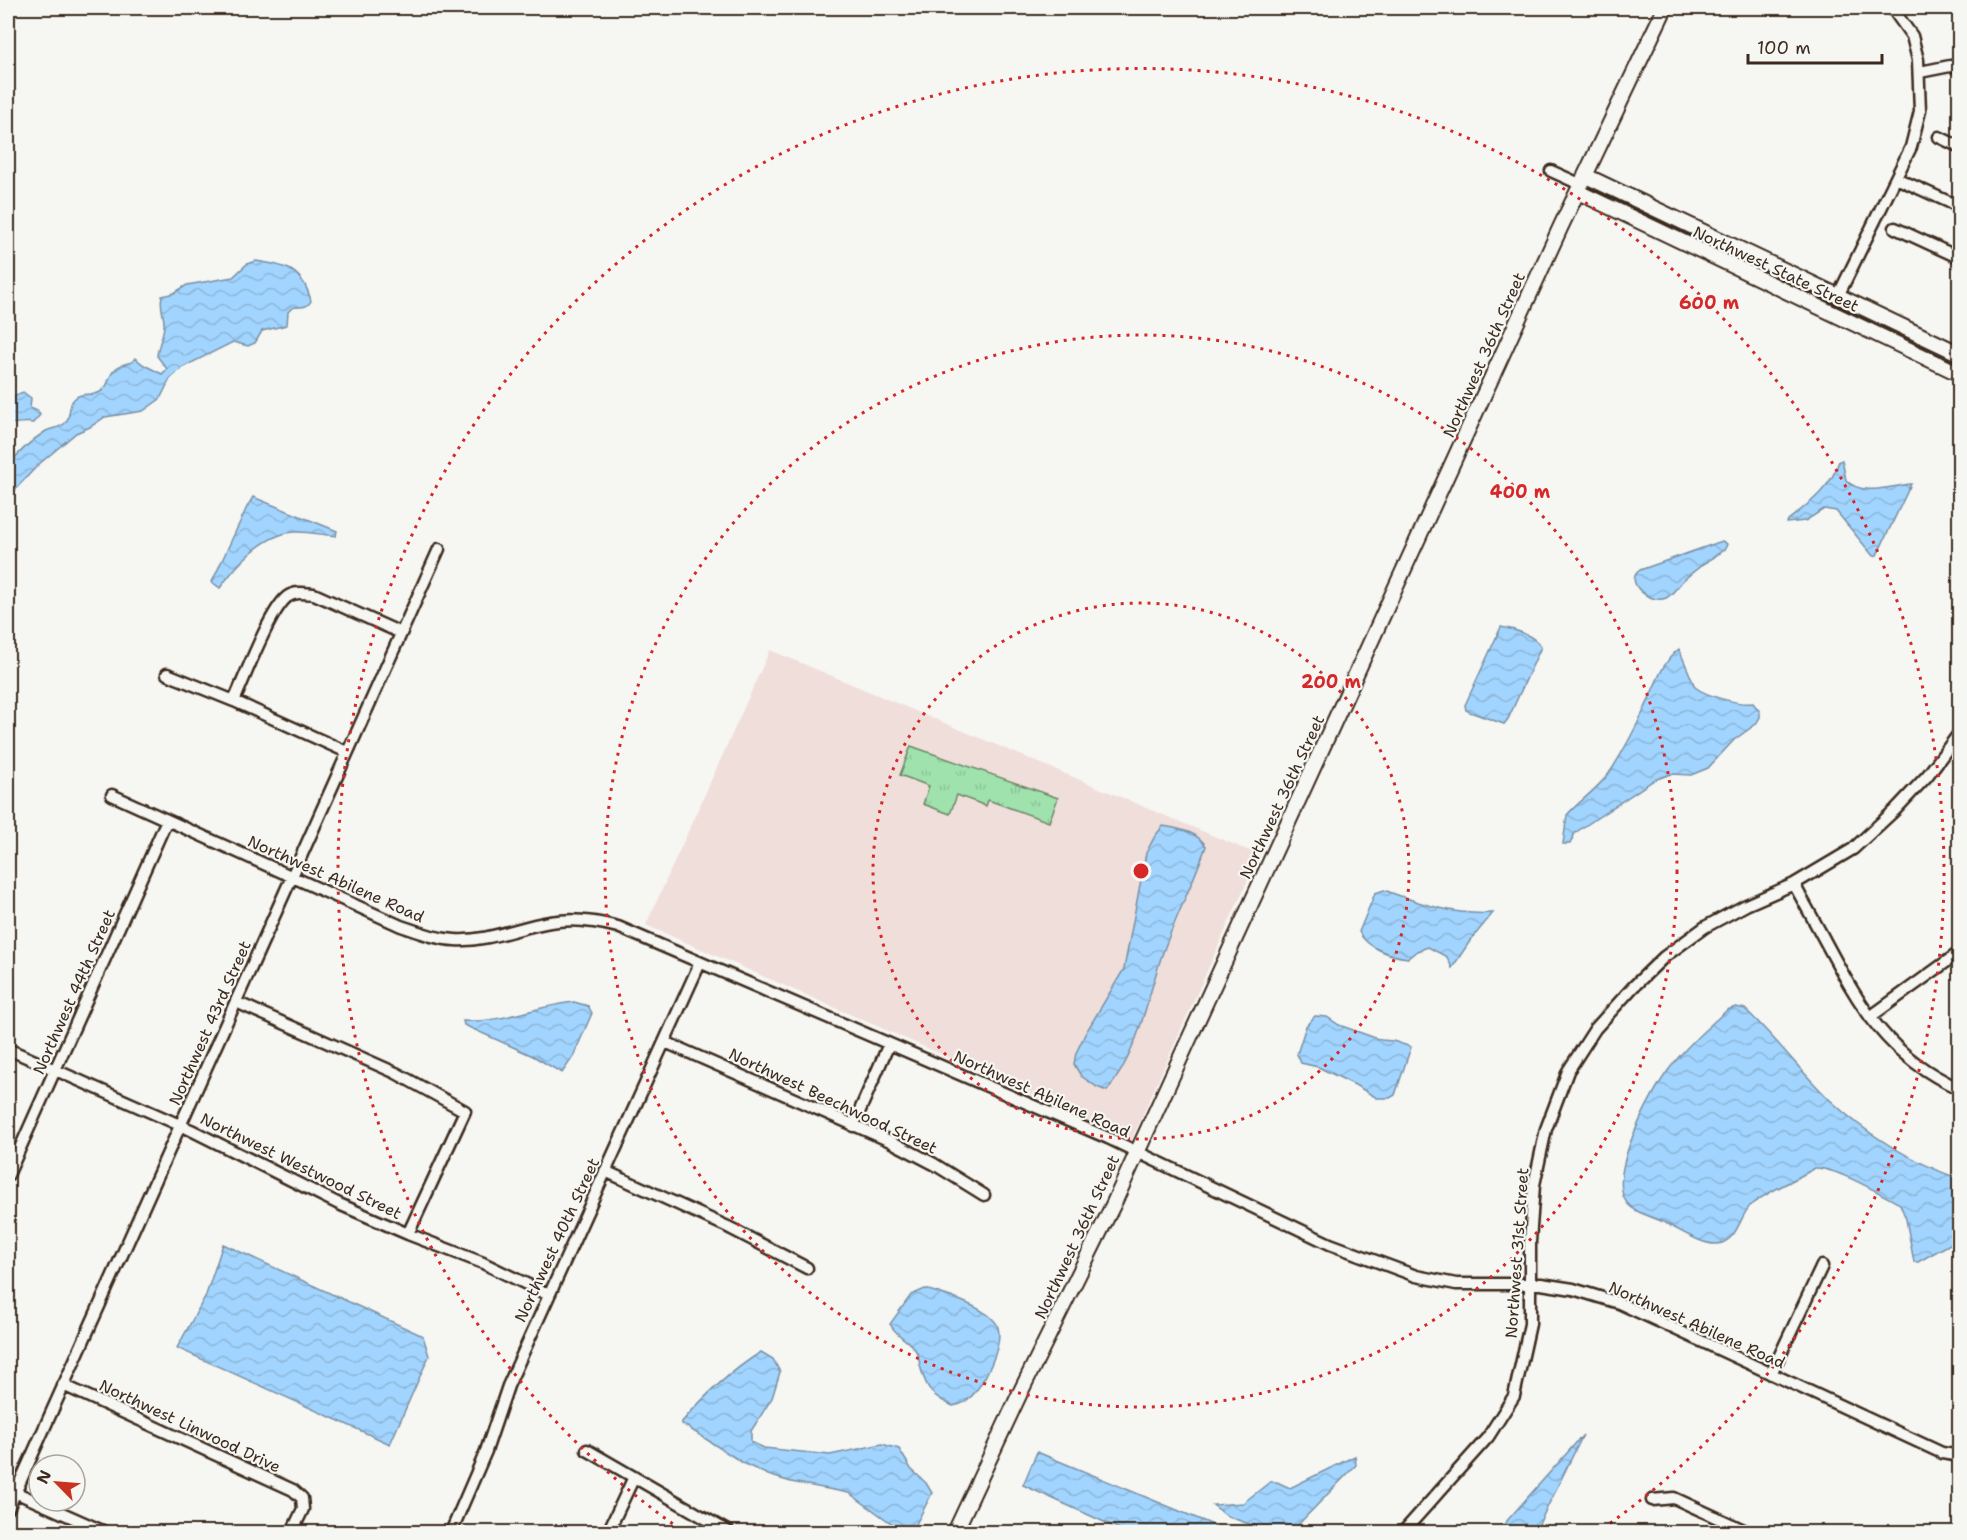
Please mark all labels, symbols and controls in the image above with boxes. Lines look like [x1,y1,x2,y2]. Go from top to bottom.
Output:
scale bar [1748,27,1882,65]
text: 100 m [1757,36,1811,60]
street label: Northwest State Street [1690,221,1862,317]
street label: Northwest 36th Street [1438,269,1530,441]
text: 600 m [1679,291,1740,315]
text: 400 m [1490,480,1551,504]
text: 200 m [1301,670,1362,694]
street label: Northwest 36th Street [1235,712,1329,882]
street label: Northwest Abilene Road [245,831,427,927]
centre of rings [1131,861,1151,881]
street label: Northwest 44th Street [28,906,120,1078]
street label: Northwest 43rd Street [164,937,256,1109]
street label: Northwest Beechwood Street [725,1043,941,1159]
street label: Northwest Abilene Road [951,1046,1133,1142]
street label: Northwest Westwood Street [197,1108,405,1224]
street label: Northwest 36th Street [1030,1152,1124,1322]
street label: Northwest 40th Street [510,1154,604,1326]
street label: Northwest 31st Street [1501,1167,1533,1339]
street label: Northwest Abilene Road [1606,1277,1788,1373]
street label: Northwest Linwood Drive [96,1375,284,1477]
north arrow [27,1453,87,1513]
text: N [32,1467,56,1487]

